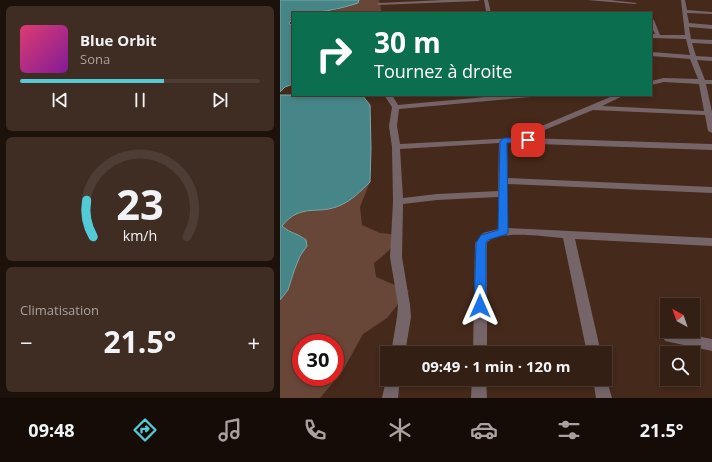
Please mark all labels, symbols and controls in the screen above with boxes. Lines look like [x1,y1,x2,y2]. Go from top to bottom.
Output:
text: 30 m [374,23,441,61]
icon: right [308,28,360,80]
text: Blue Orbit [80,30,157,50]
text: Sona [80,50,110,68]
text: Tournez à droite [374,59,512,83]
icon: previous [49,89,71,111]
icon: pause [129,89,151,111]
icon: next [209,89,231,111]
pin [511,123,545,157]
icon: arrive [517,129,539,151]
text: 23 [116,176,164,232]
text: km/h [123,226,157,245]
position arrow [459,285,501,327]
north arrow [660,298,700,338]
map controls [660,298,700,386]
text: Climatisation [20,301,99,319]
text: 21.5° [104,321,176,362]
text: − [20,327,33,357]
text: + [247,327,260,357]
speed limit sign: 30 [292,334,344,386]
button: search [660,346,700,386]
text: 09:49 · 1 min · 120 m [422,356,570,376]
icon: directions [131,416,159,444]
icon: music [216,416,244,444]
icon: phone [301,416,329,444]
icon: climate [386,416,414,444]
icon: car [470,416,498,444]
icon: filters [555,416,583,444]
text: 09:48 [28,418,75,442]
text: 21.5° [640,418,684,442]

